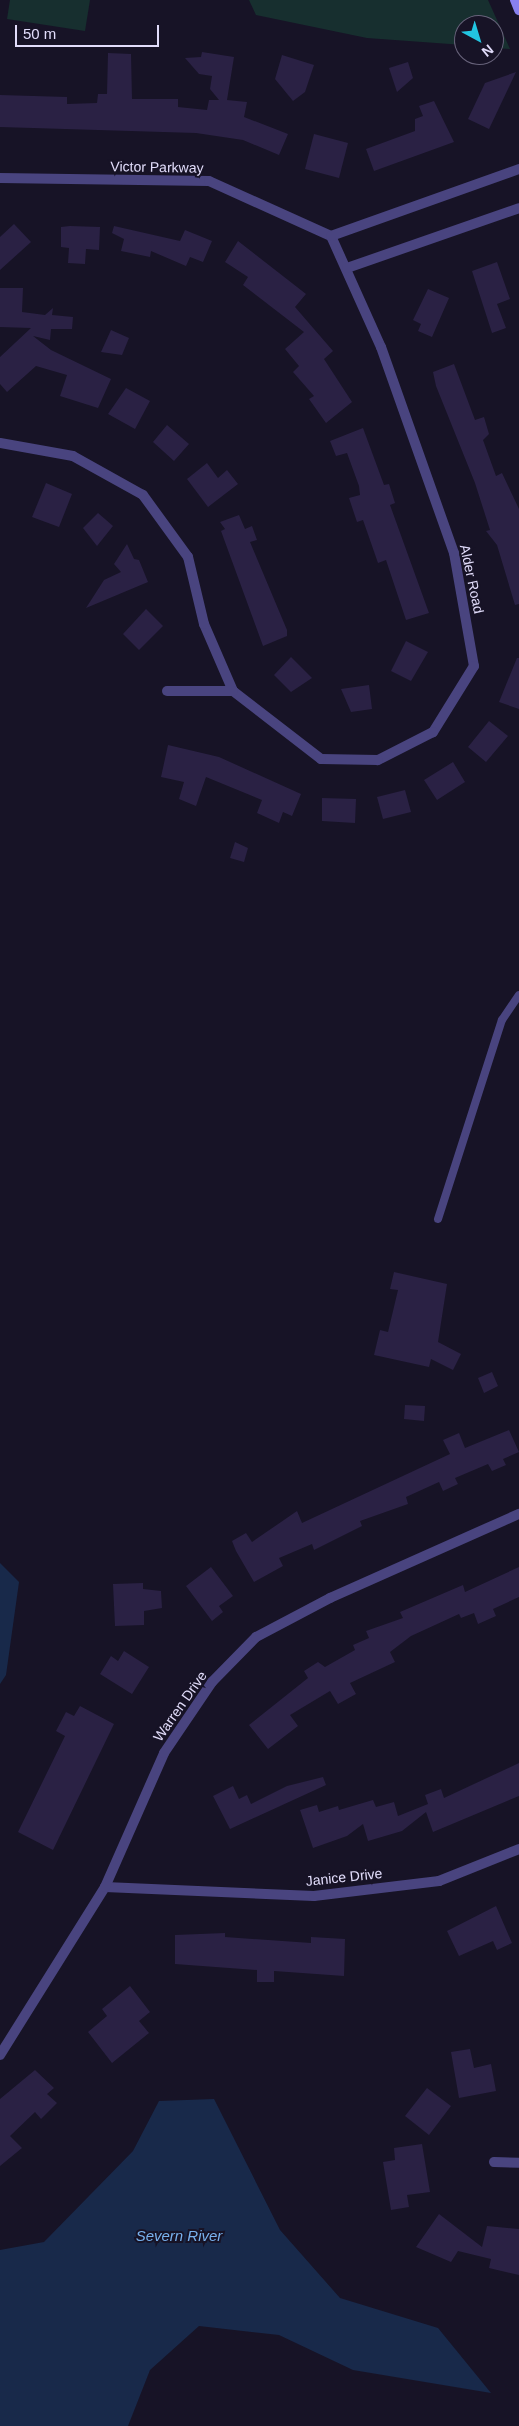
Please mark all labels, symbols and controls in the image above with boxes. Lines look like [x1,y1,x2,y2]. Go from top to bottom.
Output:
scale bar [18,15,161,47]
north arrow [454,15,504,65]
text: 50 m [23,25,56,42]
text: N [479,41,497,60]
street label: Victor Parkway [110,158,204,176]
street label: Alder Road [457,543,487,615]
street label: Warren Drive [150,1668,210,1744]
street label: Janice Drive [305,1865,383,1889]
water label: Severn River [136,2227,222,2245]

